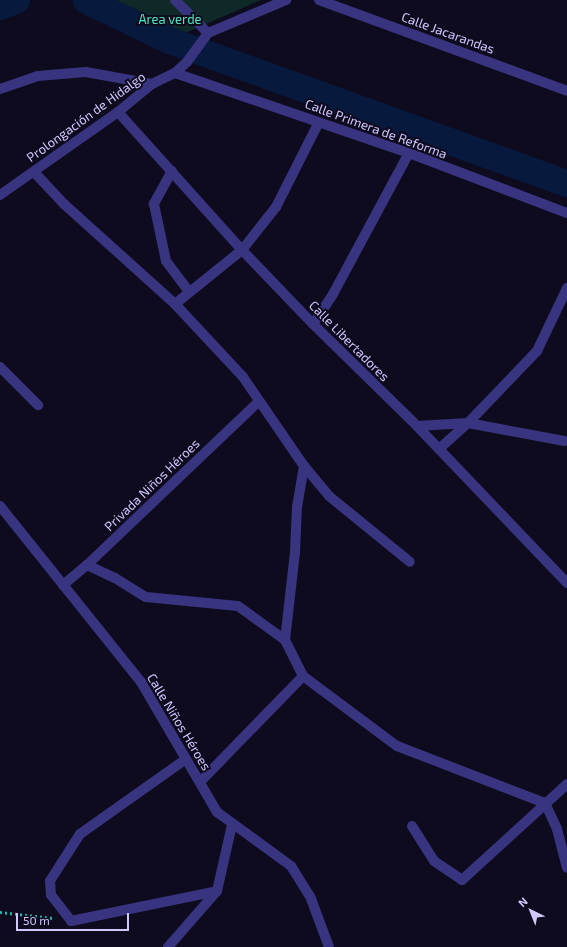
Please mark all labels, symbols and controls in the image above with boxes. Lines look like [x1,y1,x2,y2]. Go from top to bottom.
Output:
street label: Calle Jacarandas [399,9,497,57]
park label: Area verde [138,11,202,27]
street label: Prolongación de Hidalgo [24,69,148,165]
street label: Calle Primera de Reforma [303,96,449,162]
street label: Calle Libertadores [306,298,392,384]
street label: Privada Niños Héroes [101,436,203,534]
street label: Calle Niños Héroes [144,671,214,773]
north arrow [511,891,551,931]
text: N [515,894,530,909]
scale bar [18,905,131,931]
text: 50 m [23,913,50,927]

